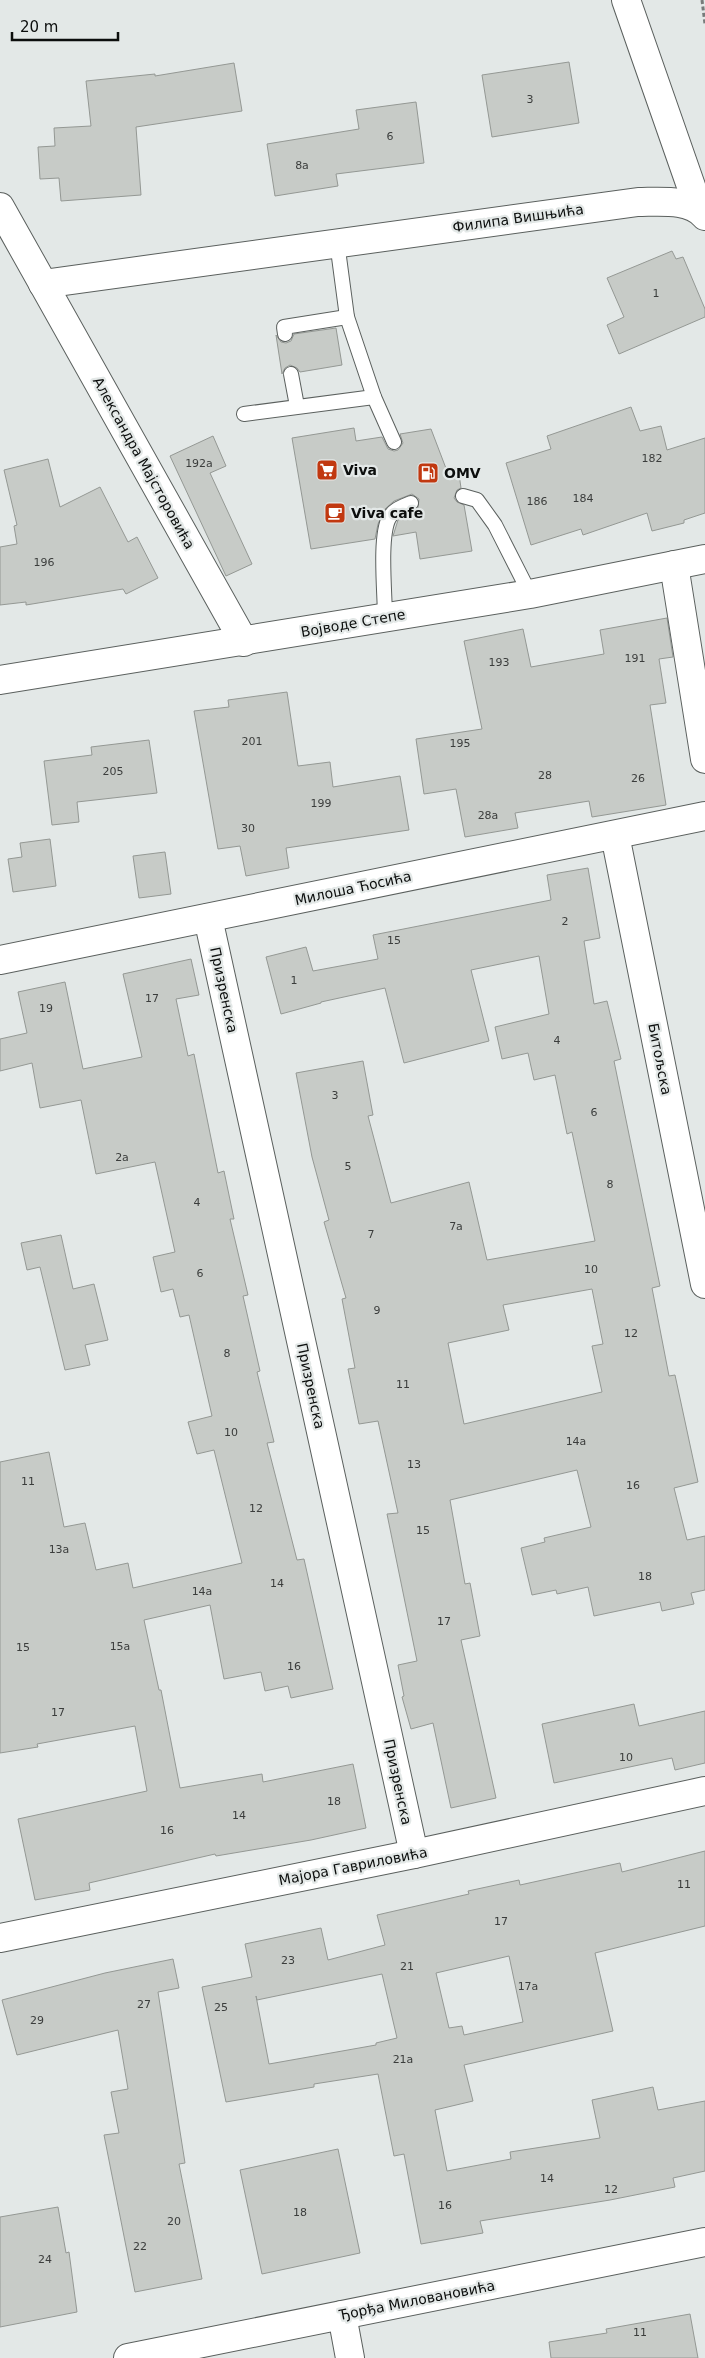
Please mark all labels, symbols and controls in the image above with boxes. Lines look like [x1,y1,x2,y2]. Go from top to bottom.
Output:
scale bar [12,10,119,42]
text: 20 m [20,18,58,36]
house number: 3 [527,93,534,106]
house number: 6 [387,130,394,143]
house number: 8a [295,159,309,172]
street label: Филипа Вишњића [451,201,585,235]
house number: 1 [653,287,660,300]
street label: Александра Мајсторовића [90,374,198,552]
house number: 182 [642,452,663,465]
house number: 192a [185,457,213,470]
supermarket icon: Viva [315,458,339,482]
fuel station icon: OMV [416,461,440,485]
place label: Viva [343,462,377,478]
place label: OMV [444,465,481,481]
house number: 184 [573,492,594,505]
house number: 186 [527,495,548,508]
cafe icon: Viva cafe [323,501,347,525]
place label: Viva cafe [351,505,423,521]
house number: 196 [34,556,55,569]
street label: Војводе Степе [299,606,407,640]
house number: 191 [625,652,646,665]
house number: 193 [489,656,510,669]
house number: 201 [242,735,263,748]
house number: 195 [450,737,471,750]
house number: 205 [103,765,124,778]
house number: 28 [538,769,552,782]
house number: 26 [631,772,645,785]
house number: 199 [311,797,332,810]
house number: 28a [478,809,498,822]
house number: 30 [241,822,255,835]
street label: Милоша Ћосића [293,868,413,908]
house number: 2 [562,915,569,928]
house number: 15 [387,934,401,947]
street label: Призренска [207,946,241,1034]
house number: 1 [291,974,298,987]
house number: 17 [145,992,159,1005]
house number: 19 [39,1002,53,1015]
street label: Битољска [645,1022,675,1096]
house number: 4 [554,1034,561,1047]
house number: 3 [332,1089,339,1102]
house number: 6 [591,1106,598,1119]
house number: 2a [115,1151,129,1164]
house number: 5 [345,1160,352,1173]
house number: 8 [607,1178,614,1191]
house number: 4 [194,1196,201,1209]
house number: 7a [449,1220,463,1233]
house number: 7 [368,1228,375,1241]
house number: 10 [584,1263,598,1276]
house number: 6 [197,1267,204,1280]
house number: 9 [374,1304,381,1317]
house number: 12 [624,1327,638,1340]
street label: Призренска [294,1342,328,1430]
house number: 8 [224,1347,231,1360]
house number: 11 [396,1378,410,1391]
house number: 10 [224,1426,238,1439]
house number: 14a [566,1435,586,1448]
house number: 13 [407,1458,421,1471]
house number: 11 [21,1475,35,1488]
house number: 16 [626,1479,640,1492]
house number: 12 [249,1502,263,1515]
house number: 15 [416,1524,430,1537]
house number: 13a [49,1543,69,1556]
house number: 18 [638,1570,652,1583]
house number: 14 [270,1577,284,1590]
house number: 14a [192,1585,212,1598]
house number: 17 [437,1615,451,1628]
house number: 15a [110,1640,130,1653]
house number: 15 [16,1641,30,1654]
house number: 16 [287,1660,301,1673]
house number: 17 [51,1706,65,1719]
street label: Призренска [381,1738,415,1826]
house number: 10 [619,1751,633,1764]
house number: 18 [327,1795,341,1808]
house number: 14 [232,1809,246,1822]
house number: 16 [160,1824,174,1837]
street label: Мајора Гавриловића [277,1844,429,1888]
house number: 11 [677,1878,691,1891]
house number: 17 [494,1915,508,1928]
house number: 23 [281,1954,295,1967]
house number: 21 [400,1960,414,1973]
house number: 17a [518,1980,538,1993]
house number: 27 [137,1998,151,2011]
house number: 25 [214,2001,228,2014]
house number: 29 [30,2014,44,2027]
house number: 21a [393,2053,413,2066]
house number: 14 [540,2172,554,2185]
house number: 12 [604,2183,618,2196]
house number: 16 [438,2199,452,2212]
house number: 18 [293,2206,307,2219]
house number: 20 [167,2215,181,2228]
house number: 22 [133,2240,147,2253]
house number: 24 [38,2253,52,2266]
street label: Ђорђа Миловановића [337,2277,496,2323]
house number: 11 [633,2326,647,2339]

